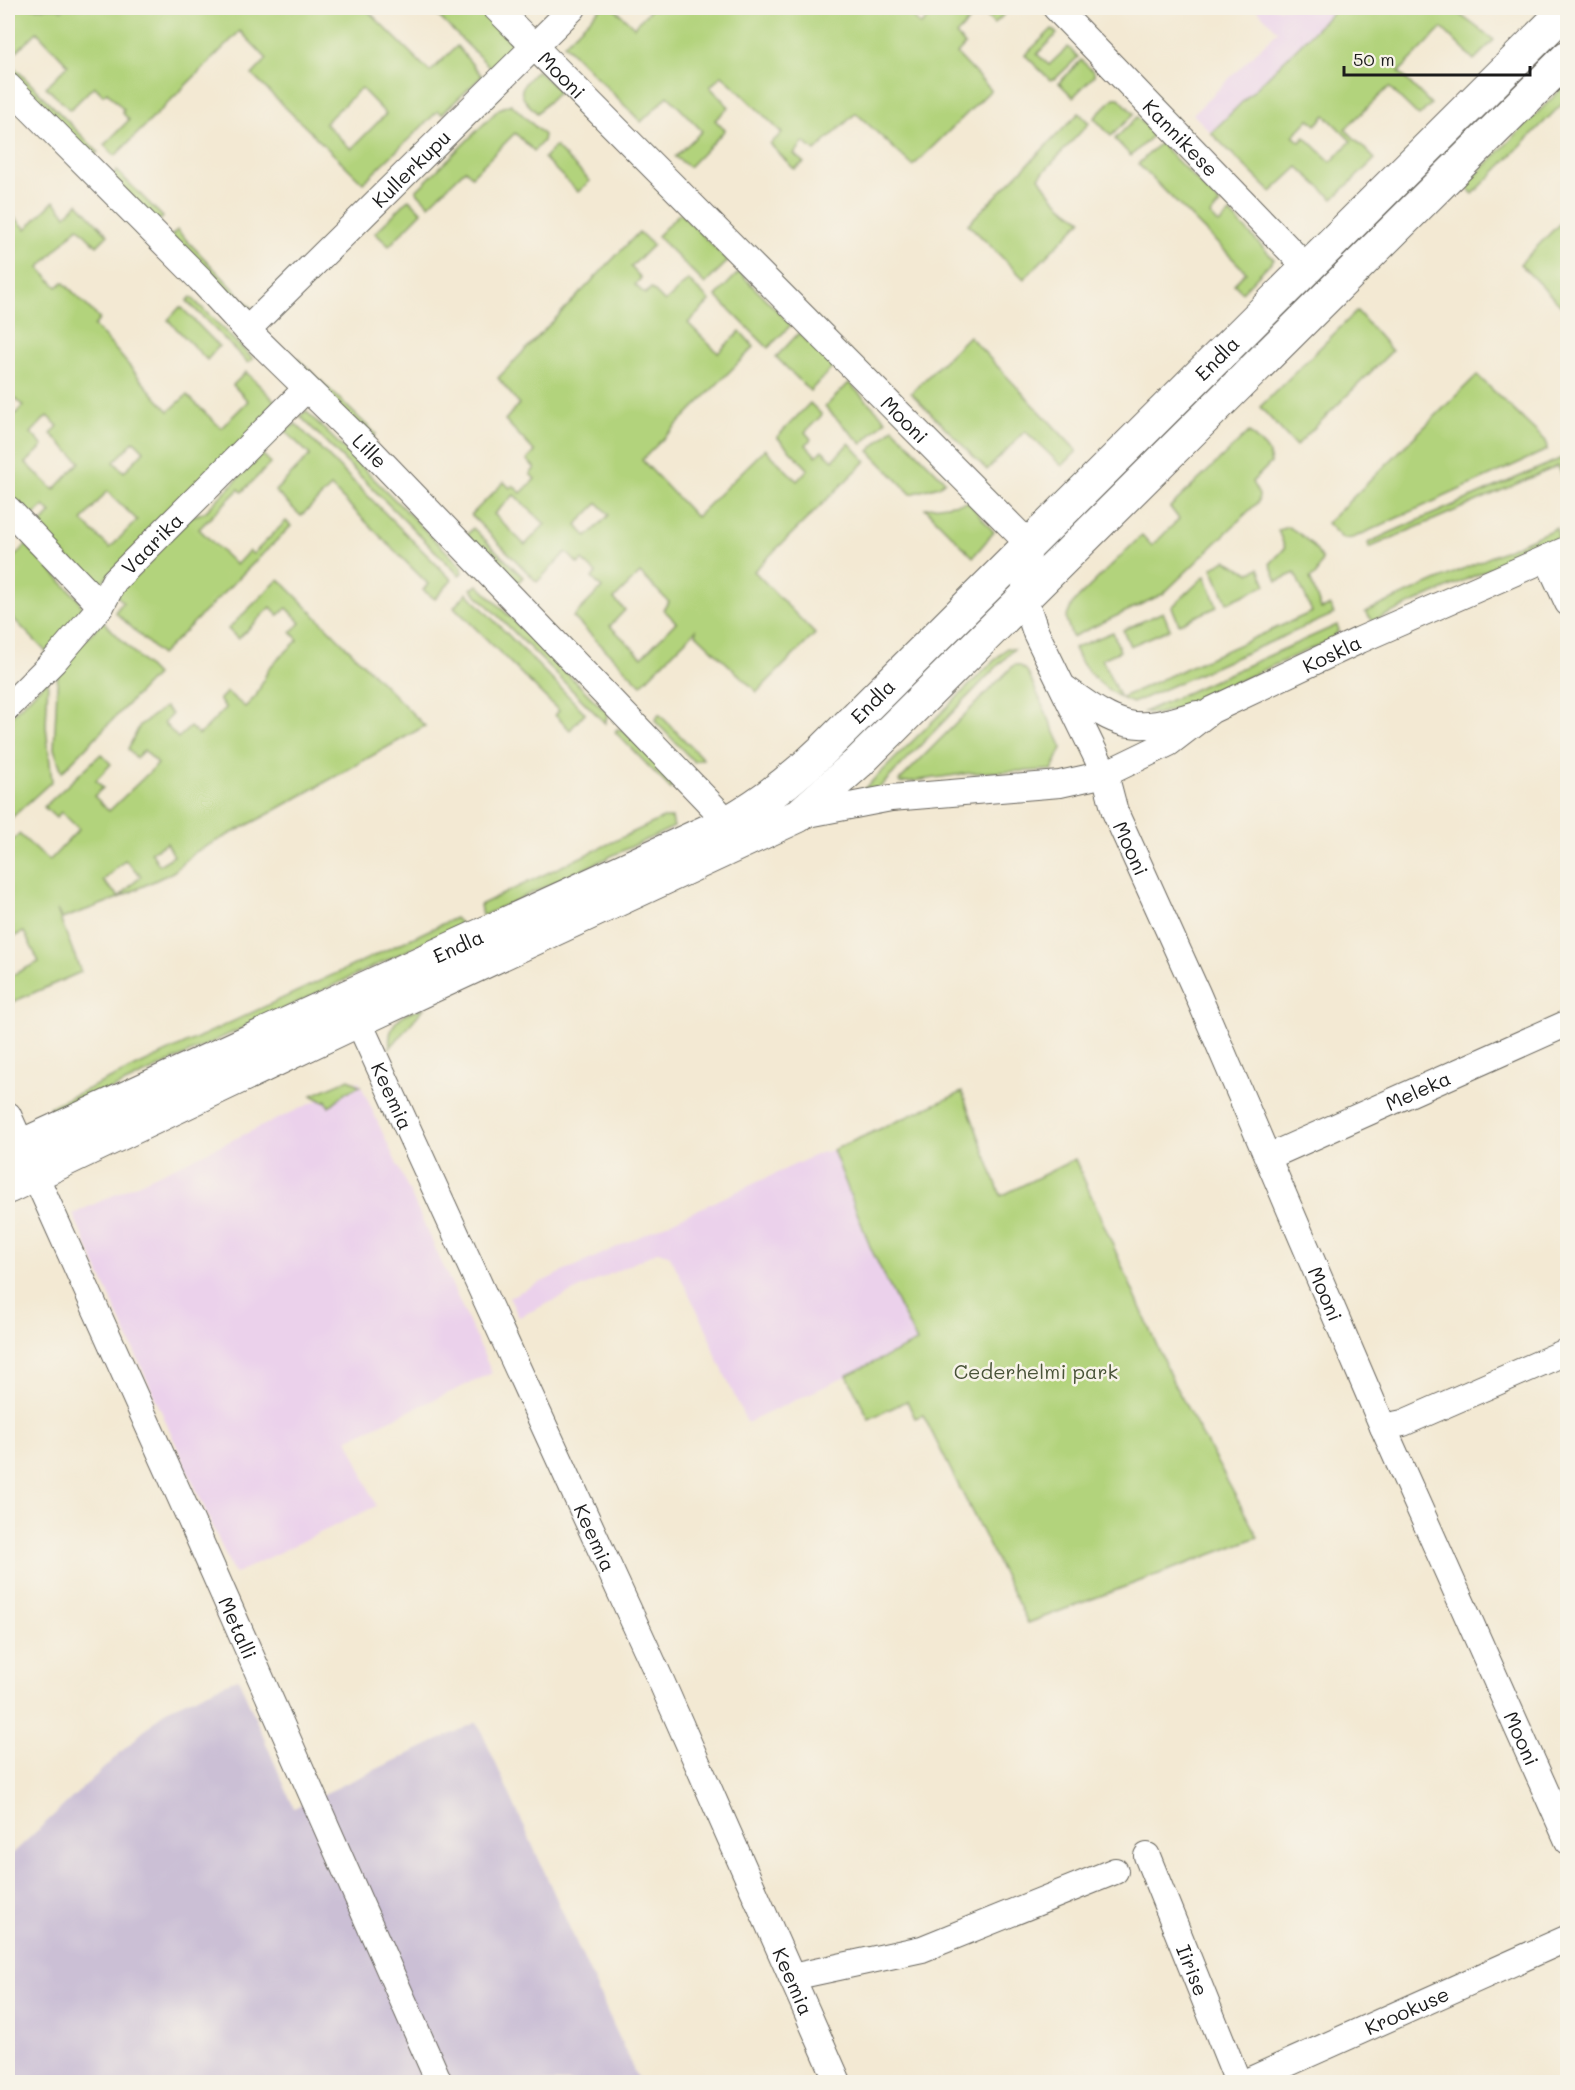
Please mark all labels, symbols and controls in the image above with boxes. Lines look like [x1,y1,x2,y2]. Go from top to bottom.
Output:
scale bar [1344,39,1530,77]
street label: Mooni [533,45,592,104]
text: 50 m [1353,47,1395,71]
street label: Kannikese [1138,93,1224,182]
street label: Kullerkupu [366,124,456,213]
street label: Endla [1189,330,1244,386]
street label: Mooni [876,390,934,449]
street label: Lille [347,427,393,474]
street label: Vaarika [115,507,188,580]
street label: Koskla [1298,628,1365,678]
street label: Endla [844,673,900,729]
street label: Mooni [1108,817,1155,879]
street label: Endla [429,923,487,969]
street label: Keemia [366,1058,419,1134]
street label: Meleka [1381,1064,1454,1116]
street label: Mooni [1303,1262,1349,1325]
park label: Cederhelmi park [954,1358,1118,1384]
street label: Keemia [568,1500,622,1575]
street label: Metalli [213,1592,264,1663]
street label: Mooni [1499,1707,1546,1769]
street label: Iirise [1171,1941,1215,2000]
street label: Keemia [767,1943,820,2019]
street label: Krookuse [1360,1980,1453,2040]

